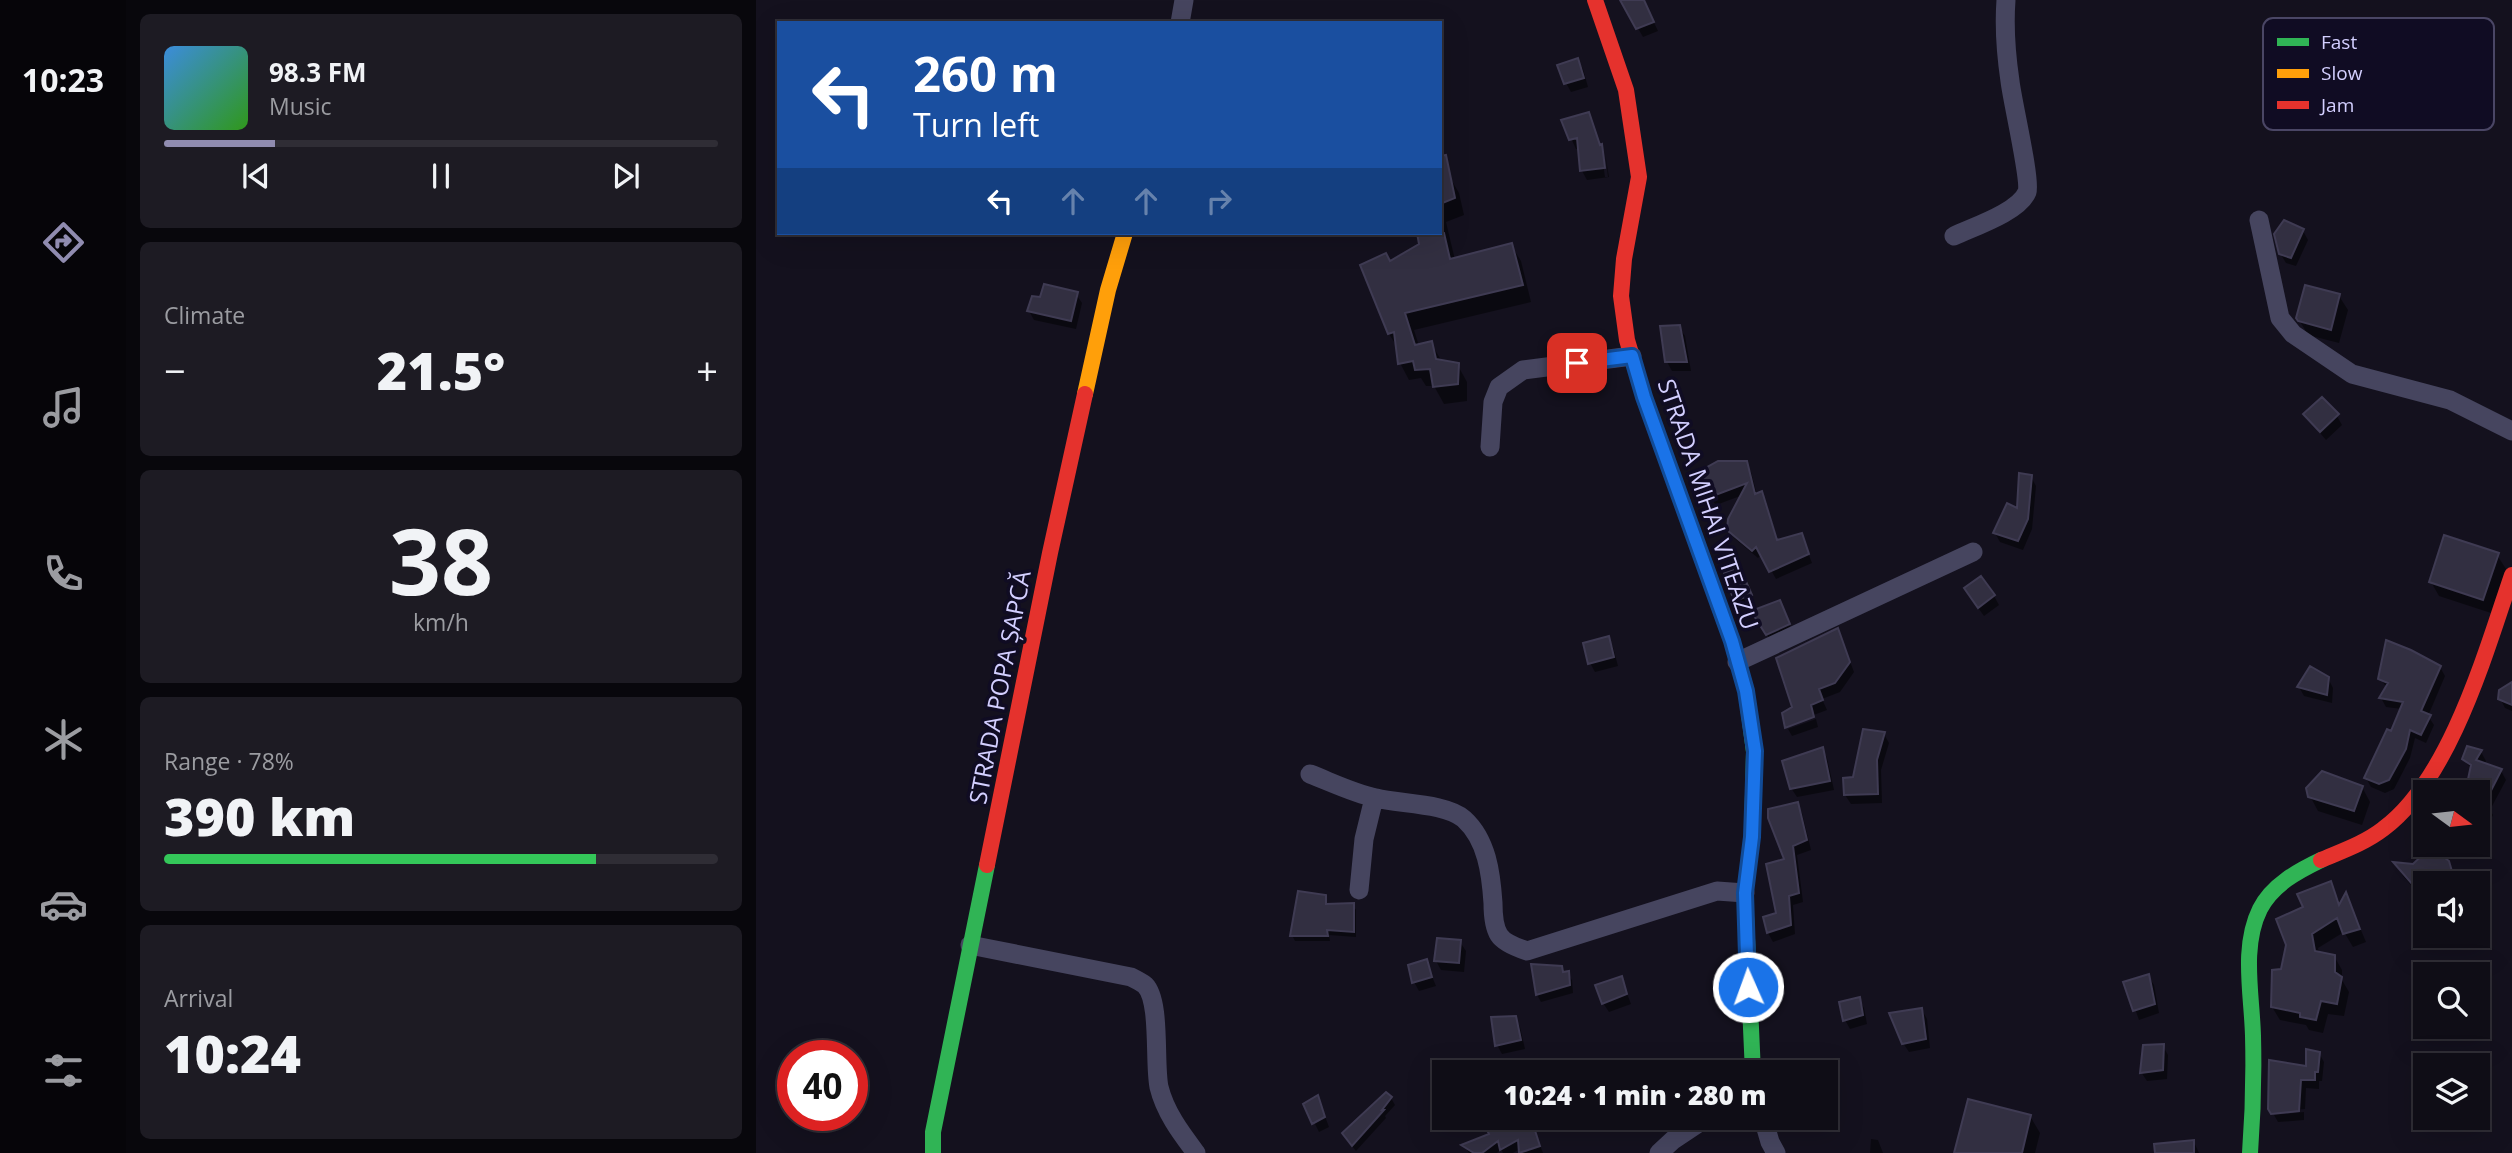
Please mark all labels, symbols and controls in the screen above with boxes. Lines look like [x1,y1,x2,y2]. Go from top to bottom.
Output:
legend [2263,18,2494,130]
text: Fast [2321,29,2357,55]
text: 260 m [913,40,1058,106]
icon: left [798,49,889,140]
text: 98.3 FM [269,54,367,90]
text: 10:23 [22,58,104,101]
text: Slow [2321,60,2363,86]
text: Music [269,90,332,122]
text: Jam [2319,92,2354,118]
text: Turn left [913,103,1039,146]
icon: previous [237,157,275,195]
icon: pause [422,157,460,195]
icon: next [607,157,645,195]
icon: left [981,182,1019,220]
icon: ahead [1054,182,1092,220]
icon: ahead [1127,182,1165,220]
icon: right [1200,182,1238,220]
icon: directions [39,218,88,267]
text: Climate [164,299,245,331]
pin [1547,333,1607,393]
text: 21.5° [377,334,505,405]
text: − [164,344,186,396]
text: + [696,344,718,396]
icon: arrive [1558,344,1596,382]
street label: STRADA MIHAI VITEAZU [1651,374,1767,634]
icon: music [39,383,88,432]
text: 38 [389,498,493,622]
icon: phone [39,549,88,598]
street label: STRADA POPA ȘAPCĂ [960,567,1038,807]
text: km/h [413,606,469,638]
icon: climate [39,715,88,764]
text: Range · 78% [164,745,294,777]
text: 390 km [164,780,355,851]
north arrow [2413,780,2490,858]
map controls [2413,780,2490,1130]
button: sound [2413,871,2490,948]
icon: car [39,880,88,929]
position arrow [1711,950,1785,1024]
button: search [2413,962,2490,1039]
text: Arrival [164,982,233,1014]
text: 10:24 [164,1017,301,1088]
speed limit sign: 40 [777,1040,868,1131]
icon: filters [39,1046,88,1095]
button: layers [2413,1053,2490,1130]
text: 10:24 · 1 min · 280 m [1504,1077,1766,1113]

